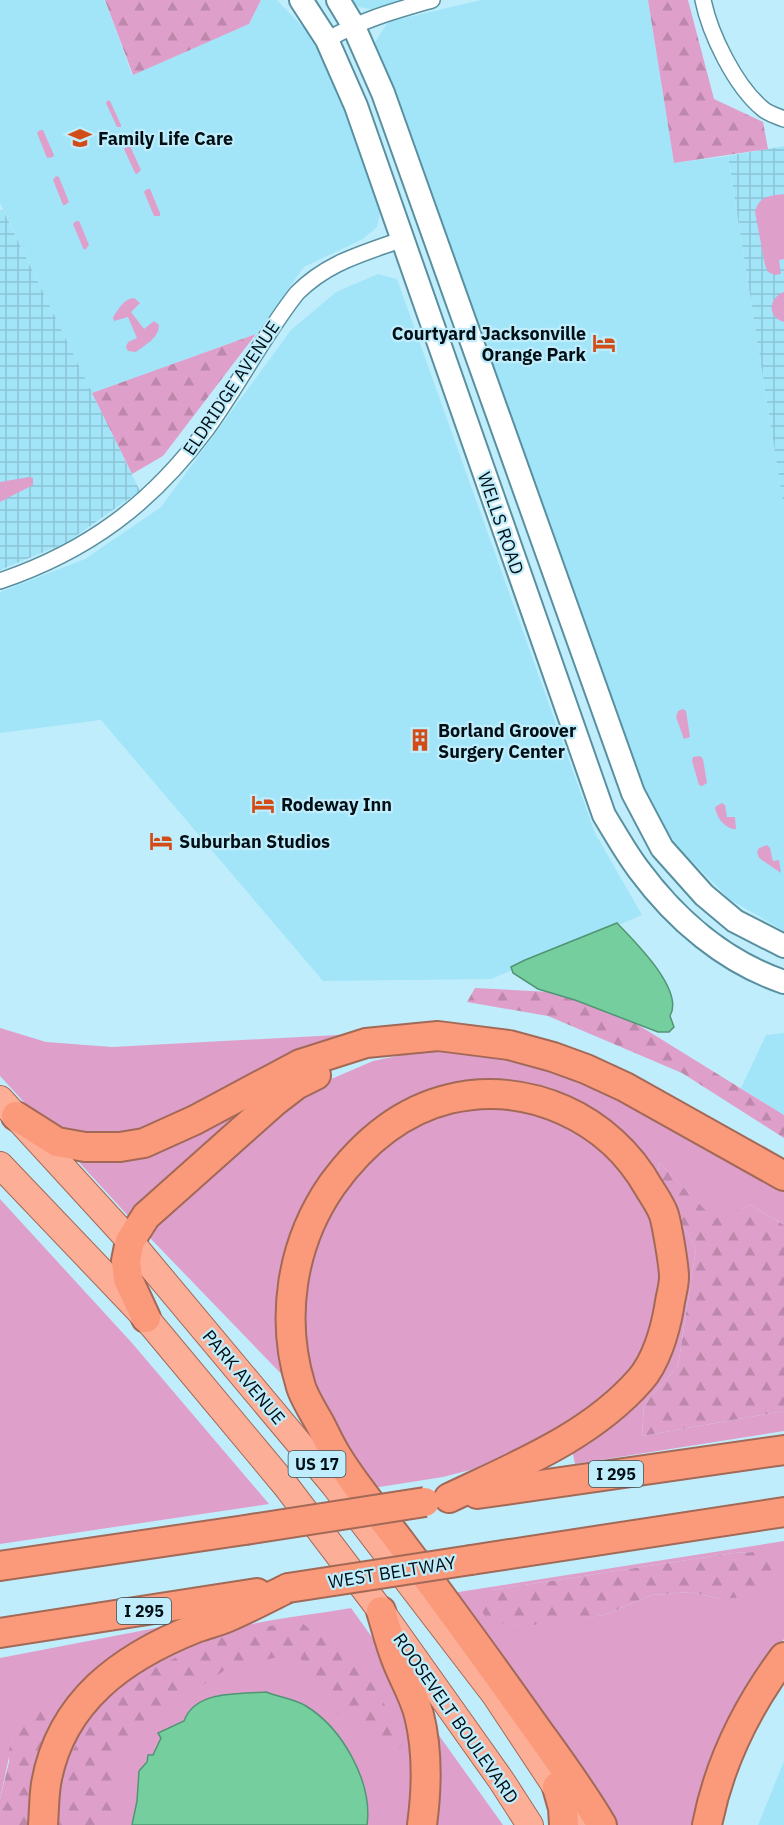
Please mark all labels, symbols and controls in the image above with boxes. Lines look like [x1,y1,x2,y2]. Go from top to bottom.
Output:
school or university icon: Family Life Care [67,125,93,151]
place label: Family Life Care [98,127,233,150]
street label: ELDRIDGE AVENUE [177,316,285,460]
place label: Courtyard Jacksonville Orange Park [392,322,587,366]
hotel icon: Courtyard Jacksonville Orange Park [591,330,617,356]
street label: WELLS ROAD [473,469,529,577]
place label: Borland Groover Surgery Center [438,719,576,763]
building icon: Borland Groover Surgery Center [407,727,433,753]
hotel icon: Rodeway Inn [250,791,276,817]
place label: Rodeway Inn [281,793,392,816]
hotel icon: Suburban Studios [148,828,174,854]
place label: Suburban Studios [179,830,330,853]
street label: PARK AVENUE [198,1325,290,1429]
road number: US 17 [288,1451,346,1477]
road number: I 295 [589,1461,643,1487]
street label: WEST BELTWAY [326,1550,458,1593]
road number: I 295 [117,1598,171,1624]
street label: ROOSEVELT BOULEVARD [388,1628,524,1808]

